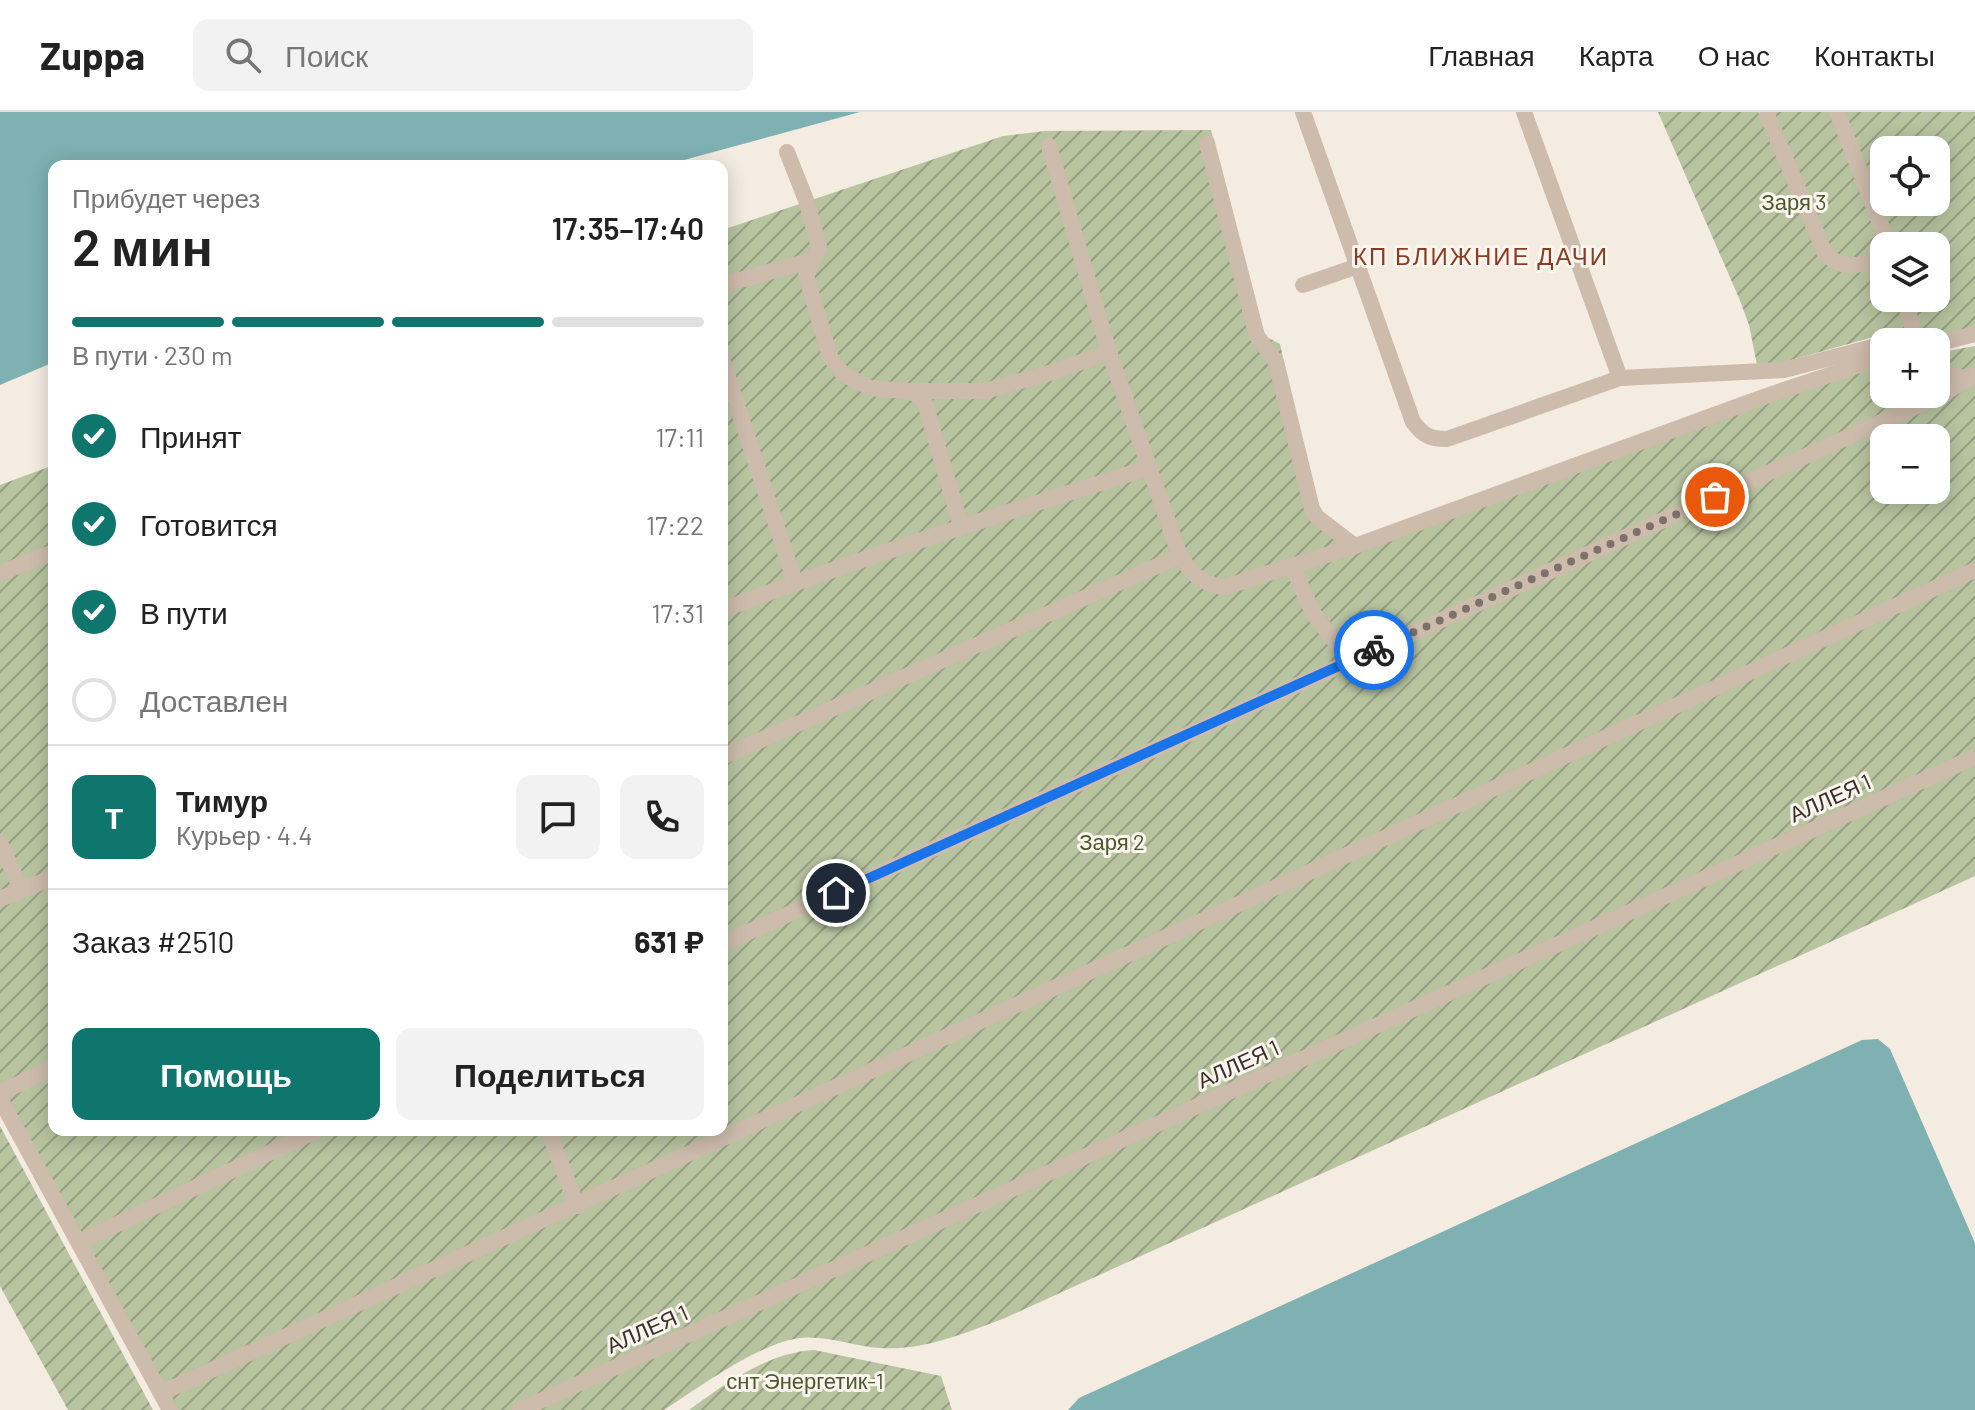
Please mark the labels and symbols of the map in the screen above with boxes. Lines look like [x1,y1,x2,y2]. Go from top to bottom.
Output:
park label: Заря 3 [1761,188,1827,215]
district label: КП БЛИЖНИЕ ДАЧИ [1353,241,1609,270]
pin [1681,463,1749,531]
courier [1334,610,1414,690]
street label: АЛЛЕЯ 1 [1785,768,1874,827]
park label: Заря 2 [1079,828,1145,855]
pin [802,859,870,927]
street label: АЛЛЕЯ 1 [1193,1034,1282,1093]
street label: АЛЛЕЯ 1 [602,1299,691,1358]
park label: снт Энергетик-1 [726,1367,884,1394]

